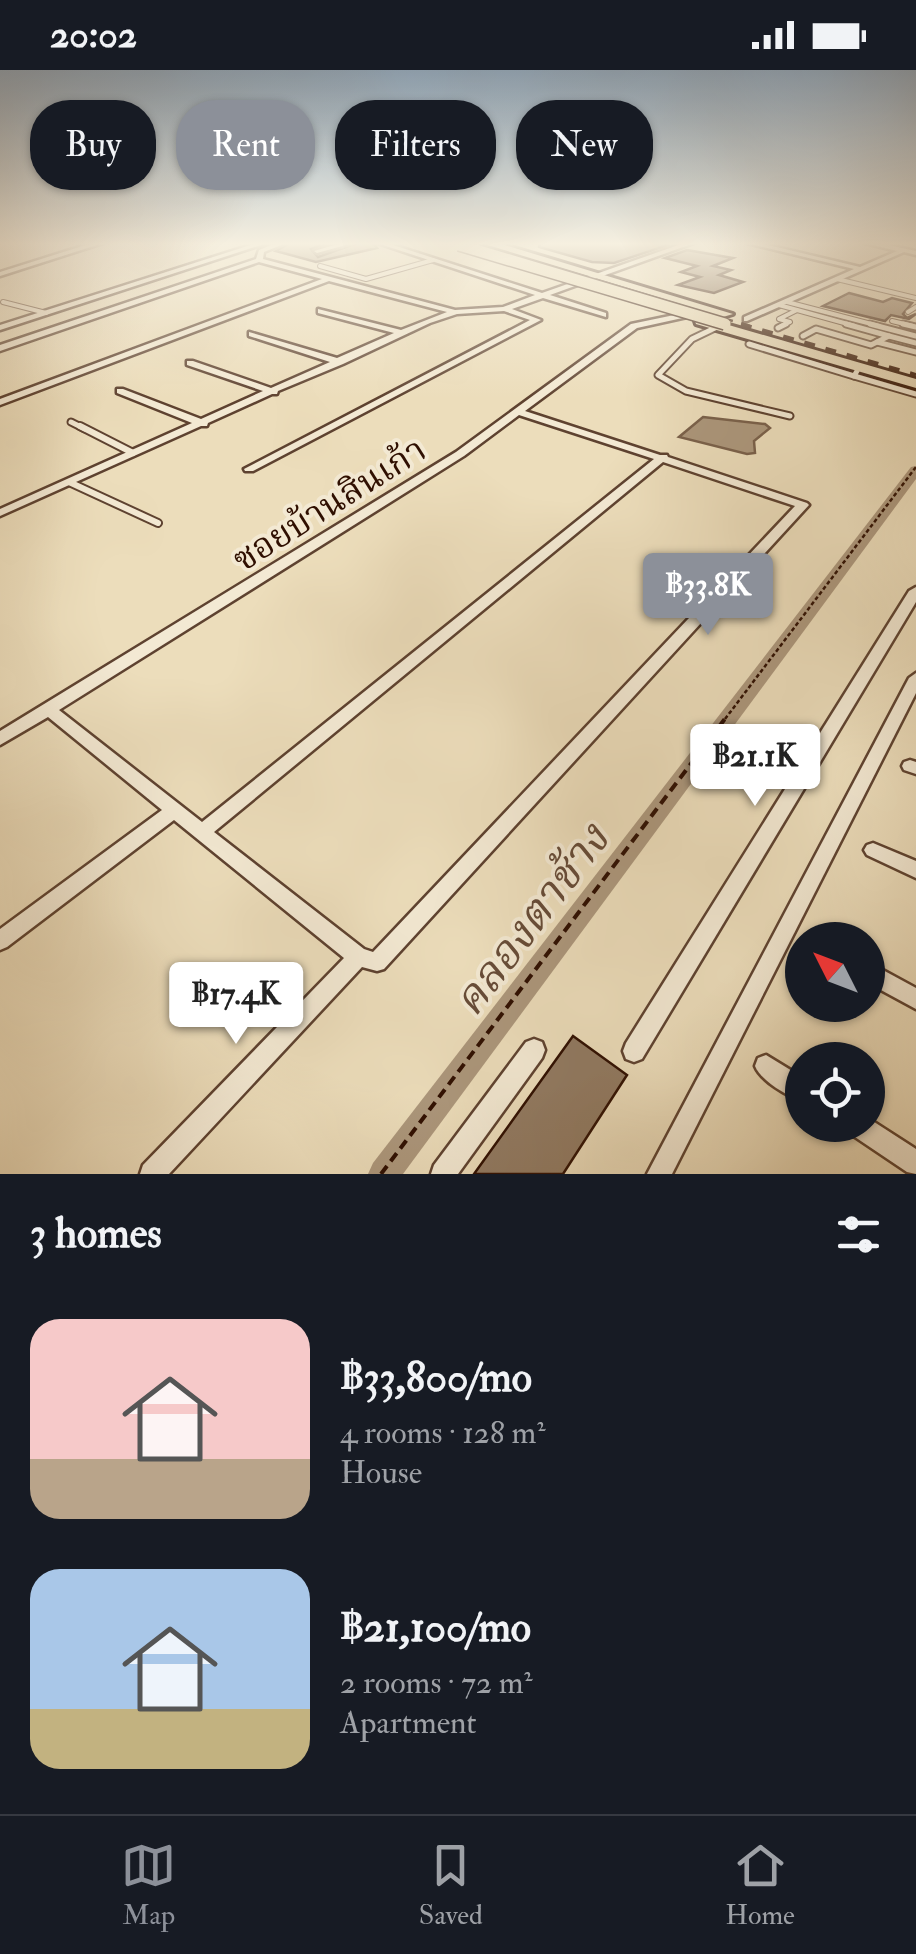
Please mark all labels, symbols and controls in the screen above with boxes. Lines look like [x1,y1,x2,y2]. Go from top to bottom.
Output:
text: 20:02 [50,11,137,59]
chip: Buy [30,100,156,190]
chip: Rent [176,100,315,190]
chip: Filters [335,100,496,190]
chip: New [516,100,653,190]
street label: ซอยบ้านสินเก้า [225,428,434,582]
pin: ฿33.8K [627,553,789,638]
text: ฿33.8K [665,565,751,605]
pin: ฿21.1K [674,724,836,809]
text: ฿21.1K [712,736,798,776]
water label: คลองตาช้าง [441,812,623,1027]
north arrow [785,922,885,1022]
map controls [785,922,885,1142]
pin: ฿17.4K [155,962,317,1047]
text: ฿17.4K [191,974,281,1014]
button: locate [785,1042,885,1142]
icon: filters [831,1207,886,1262]
text: 3 homes [30,1208,162,1260]
text: ฿33,800/mo [340,1352,532,1404]
icon: home [110,1359,230,1479]
text: 4 rooms · 128 m² [340,1413,545,1453]
text: House [340,1453,422,1493]
text: ฿21,100/mo [340,1602,531,1654]
icon: home [110,1609,230,1729]
text: 2 rooms · 72 m² [340,1663,533,1703]
text: Apartment [340,1703,477,1743]
tab: Map [121,1838,176,1933]
tab: Saved [419,1838,483,1933]
tab: Home [725,1838,795,1933]

